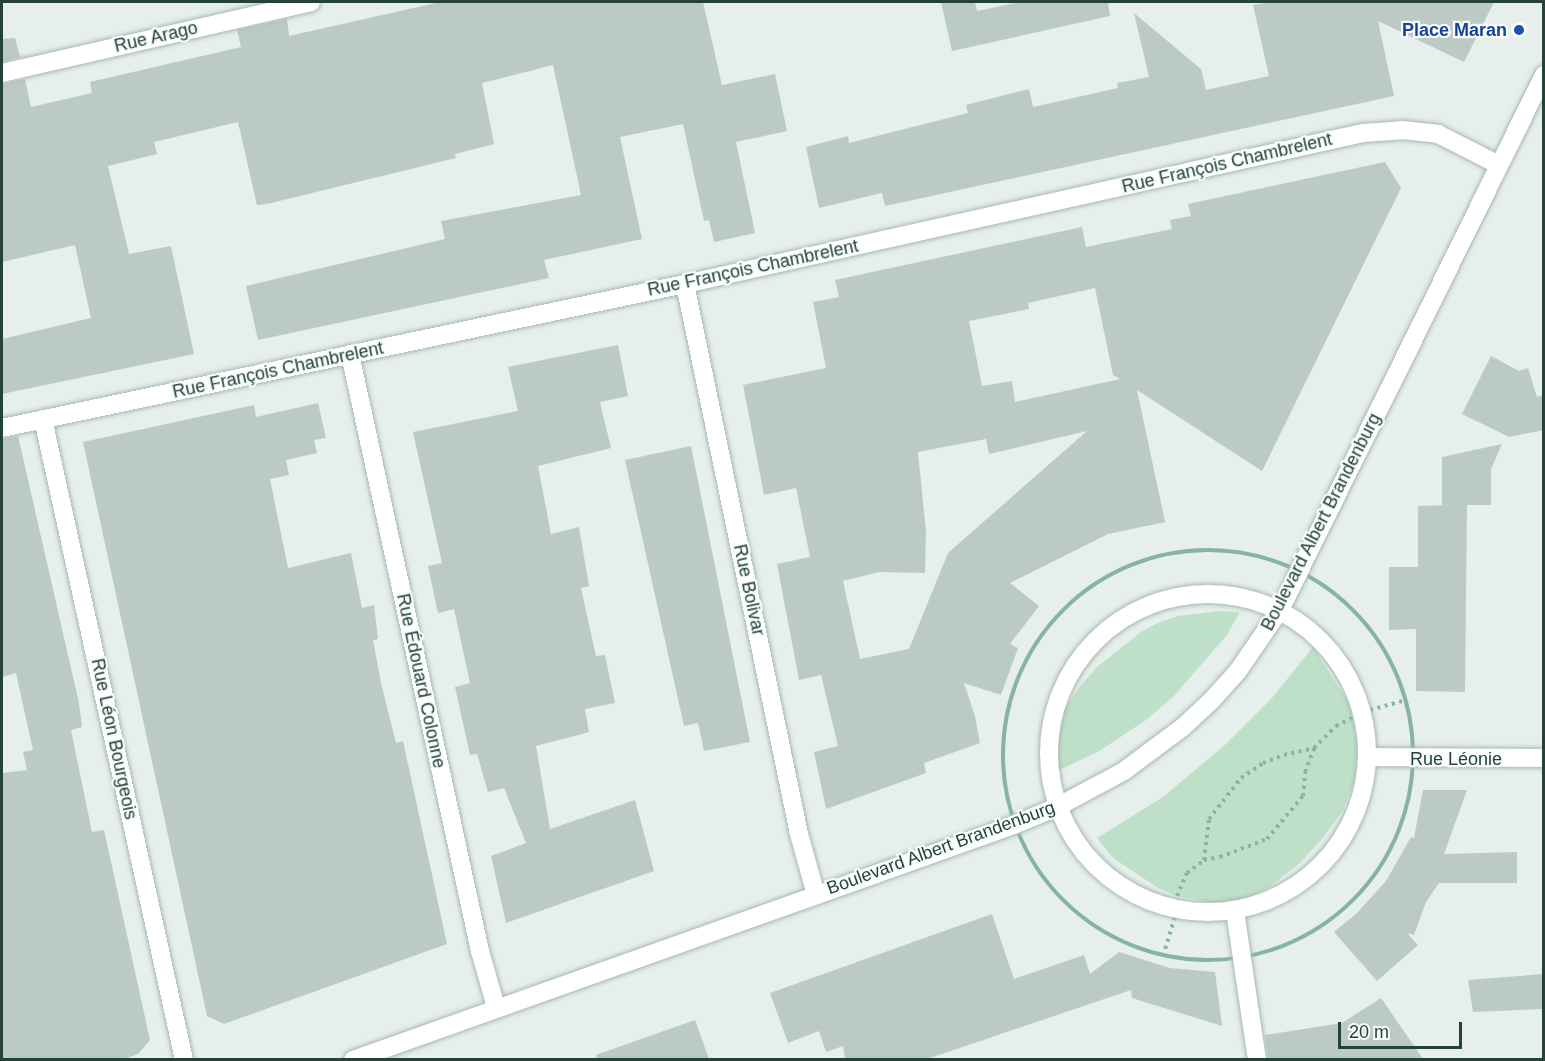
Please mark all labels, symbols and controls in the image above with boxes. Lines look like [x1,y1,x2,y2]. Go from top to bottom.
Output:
street label: Rue Arago [112,17,200,57]
place label: Place Maran [1402,19,1507,41]
marker: Place Maran [1512,23,1526,37]
street label: Rue François Chambrelent [1120,128,1334,198]
street label: Rue François Chambrelent [646,235,860,301]
street label: Rue François Chambrelent [171,337,385,403]
street label: Boulevard Albert Brandenburg [1256,409,1386,635]
street label: Rue Bolivar [729,542,769,638]
street label: Rue Édouard Colonne [392,592,450,770]
street label: Rue Léon Bourgeois [86,656,142,822]
street label: Rue Léonie [1410,748,1502,770]
street label: Boulevard Albert Brandenburg [824,796,1058,900]
scale bar [1341,1010,1466,1048]
text: 20 m [1349,1022,1389,1042]

